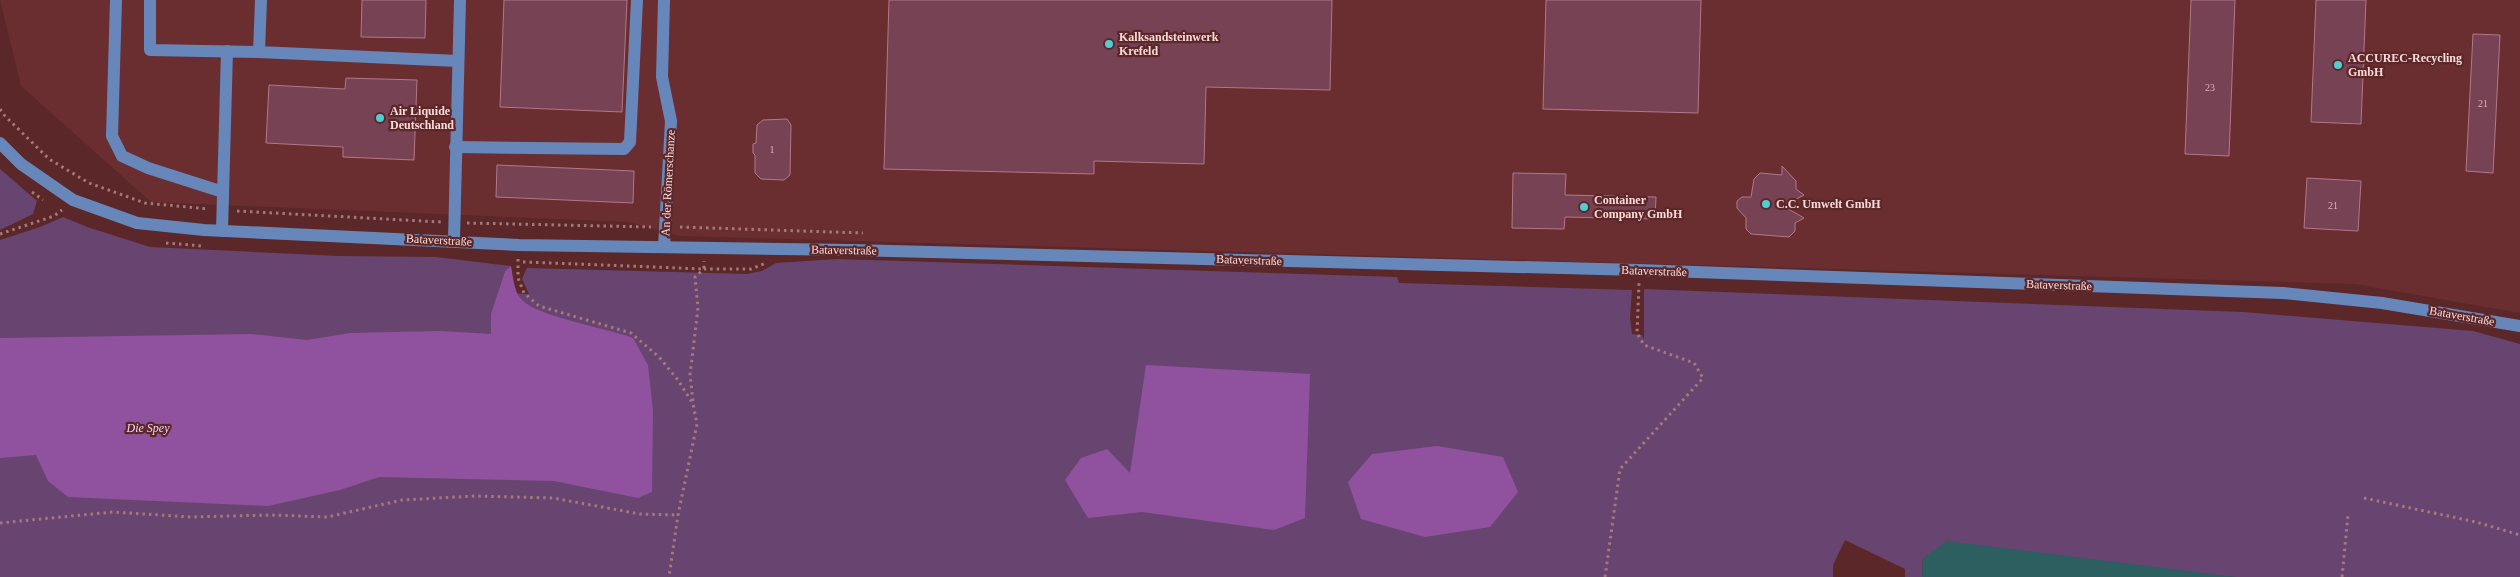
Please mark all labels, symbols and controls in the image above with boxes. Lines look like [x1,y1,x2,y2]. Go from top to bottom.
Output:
place label: Kalksandsteinwerk Krefeld [1119,30,1219,58]
marker: Kalksandsteinwerk Krefeld [1103,38,1115,50]
place label: ACCUREC-Recycling GmbH [2348,51,2462,79]
marker: ACCUREC-Recycling GmbH [2332,59,2344,71]
house number: 23 [2205,82,2215,93]
house number: 21 [2478,98,2488,109]
place label: Air Liquide Deutschland [390,104,454,132]
marker: Air Liquide Deutschland [374,112,386,124]
street label: An der Römerschanze [658,129,678,237]
house number: 1 [770,144,775,155]
place label: Container Company GmbH [1594,193,1683,221]
place label: C.C. Umwelt GmbH [1776,197,1881,211]
marker: C.C. Umwelt GmbH [1760,198,1772,210]
house number: 21 [2328,200,2338,211]
marker: Container Company GmbH [1578,201,1590,213]
street label: Bataverstraße [406,231,472,249]
street label: Bataverstraße [811,242,877,258]
street label: Bataverstraße [1216,252,1282,268]
street label: Bataverstraße [1621,263,1687,279]
street label: Bataverstraße [2026,277,2092,293]
street label: Bataverstraße [2428,303,2496,329]
park label: Die Spey [126,421,170,435]

